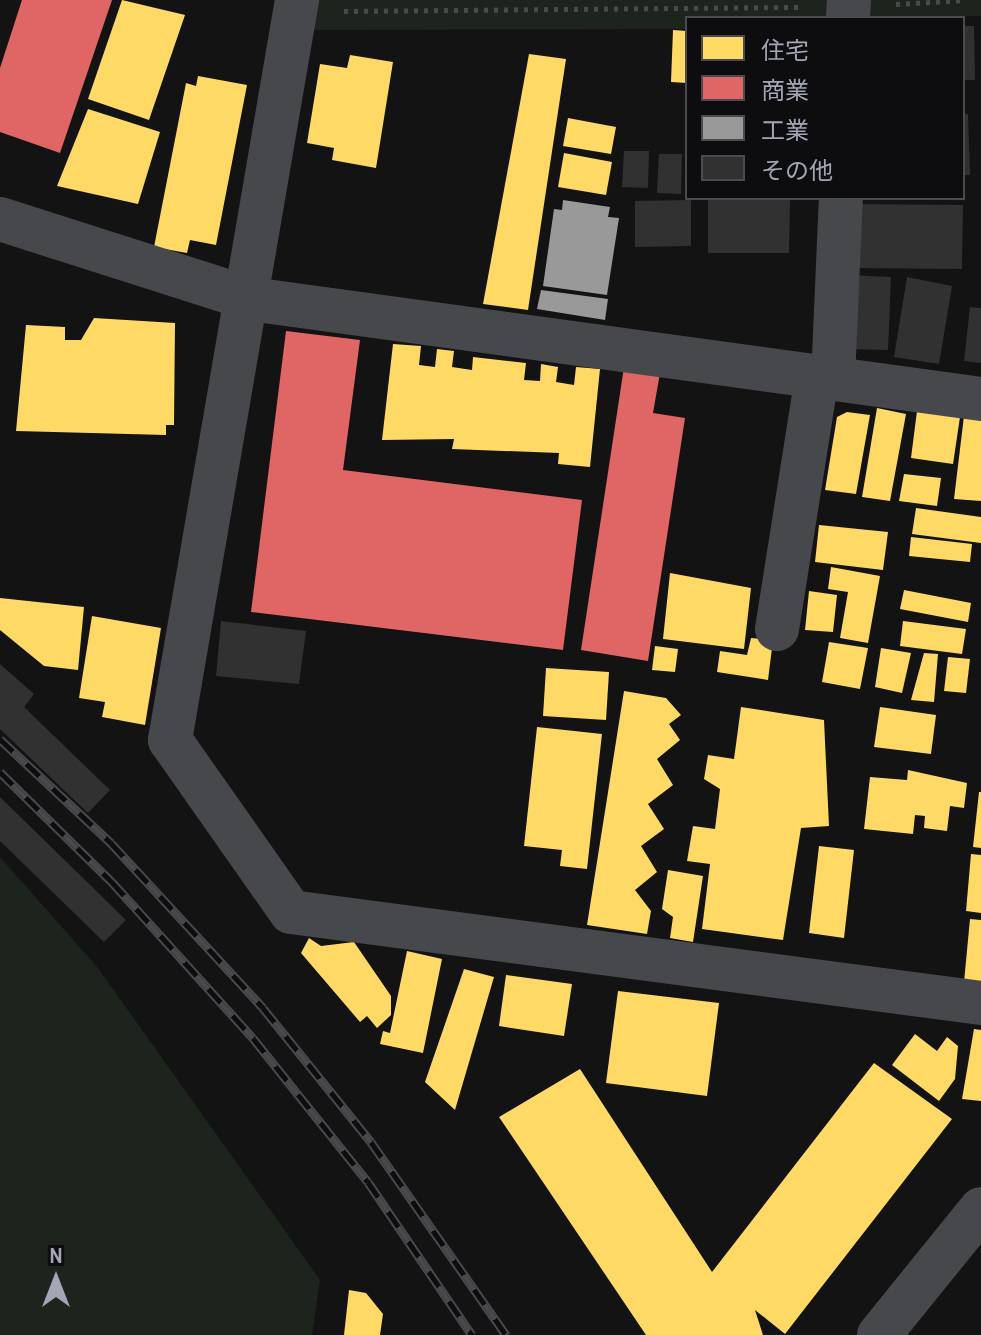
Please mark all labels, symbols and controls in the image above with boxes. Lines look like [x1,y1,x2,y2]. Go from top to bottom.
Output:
legend [685,16,965,200]
text: 住宅 [761,34,809,66]
text: 商業 [761,74,809,106]
text: 工業 [761,114,809,146]
text: その他 [761,154,833,186]
north arrow [16,1239,96,1319]
text: N [49,1240,63,1270]

